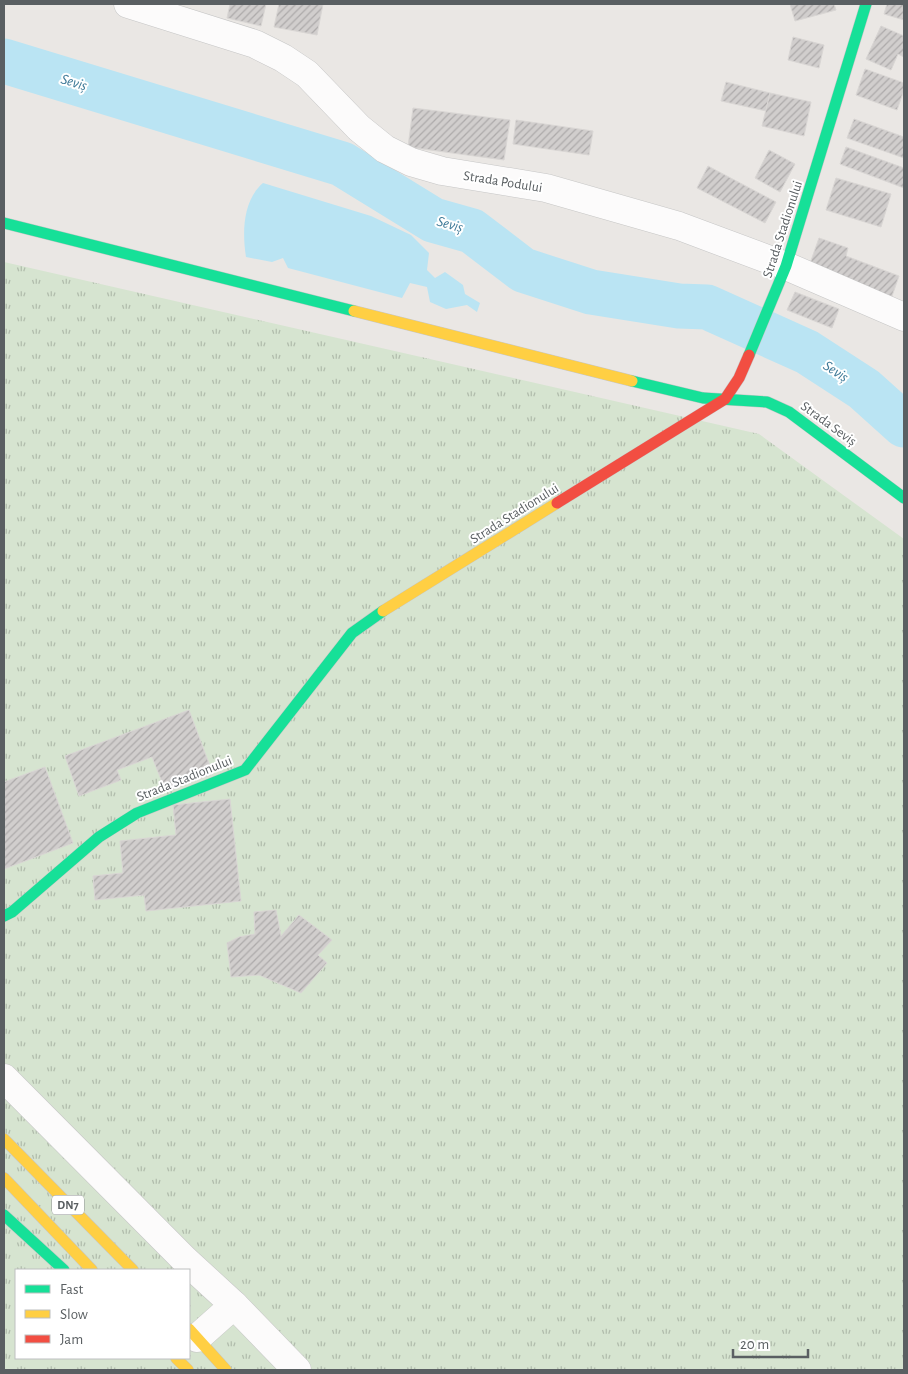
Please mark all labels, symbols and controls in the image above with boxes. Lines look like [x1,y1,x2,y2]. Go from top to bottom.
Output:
water label: Seviș [59,71,89,95]
street label: Strada Podului [462,169,543,195]
street label: Strada Stadionului [761,179,805,280]
water label: Seviș [435,214,465,236]
water label: Seviș [820,358,851,386]
street label: Strada Seviș [797,399,859,449]
street label: Strada Stadionului [468,481,561,547]
street label: Strada Stadionului [135,753,234,804]
road number: DN7 [52,1196,84,1214]
legend [15,1269,190,1359]
text: Fast [60,1282,84,1297]
text: Slow [60,1307,88,1322]
scale bar [733,1326,808,1358]
text: Jam [60,1332,83,1347]
text: 20 m [740,1337,769,1352]

